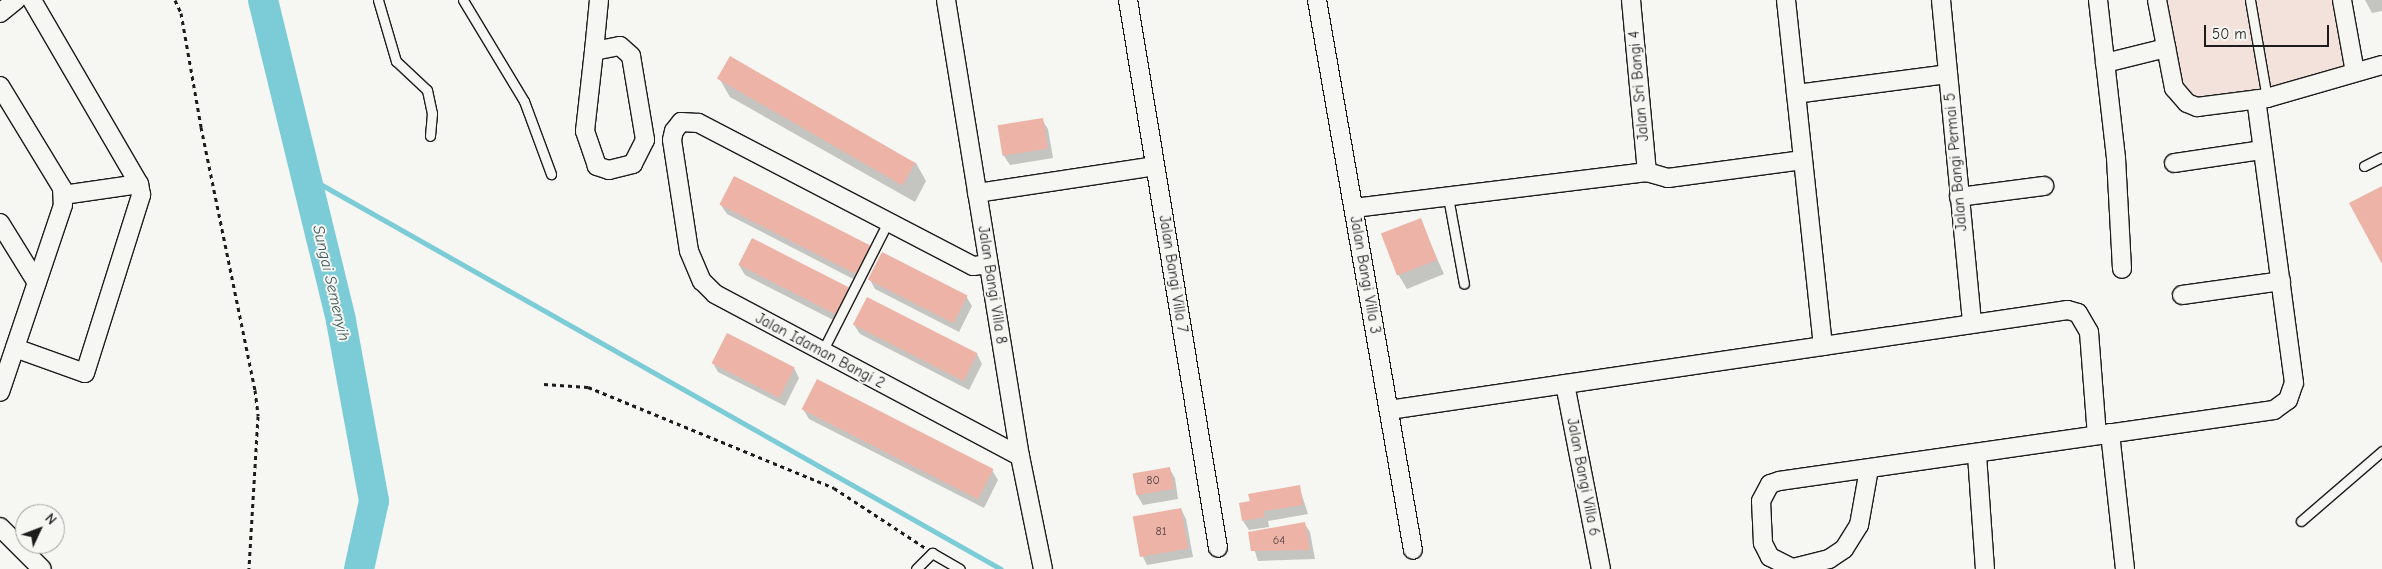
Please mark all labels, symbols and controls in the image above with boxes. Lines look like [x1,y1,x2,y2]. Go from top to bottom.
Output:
scale bar [2207,15,2332,47]
text: 50 m [2212,25,2247,43]
street label: Jalan Sri Bangi 4 [1625,30,1653,142]
street label: Jalan Bangi Permai 5 [1941,92,1971,232]
street label: Jalan Bangi Villa 7 [1155,214,1191,334]
street label: Jalan Bangi Villa 3 [1346,215,1384,335]
water label: Sungai Semenyih [308,223,354,343]
street label: Jalan Bangi Villa 8 [974,225,1010,345]
street label: Jalan Idaman Bangi 2 [752,309,888,393]
street label: Jalan Bangi Villa 6 [1563,417,1603,537]
house number: 80 [1146,474,1160,488]
north arrow [15,504,65,554]
text: N [41,510,60,528]
house number: 81 [1156,525,1166,539]
house number: 64 [1273,534,1285,548]

